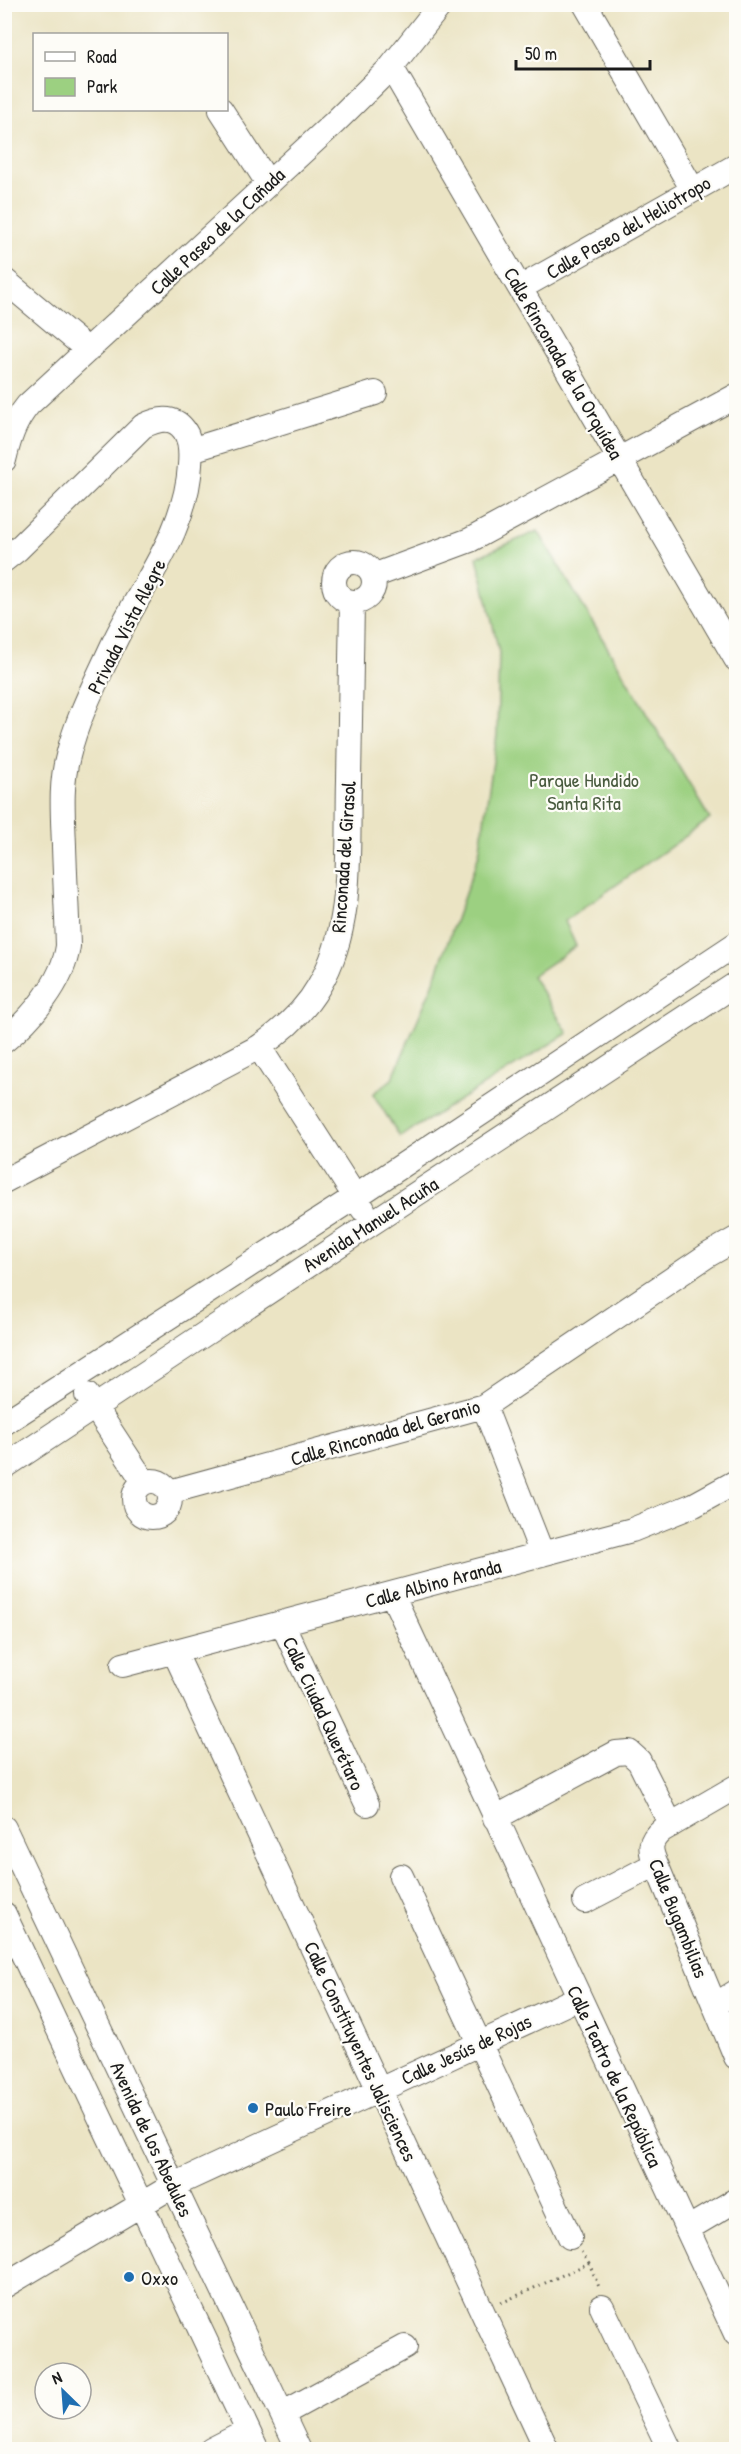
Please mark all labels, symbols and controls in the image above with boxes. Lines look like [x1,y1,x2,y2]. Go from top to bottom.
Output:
legend [33,33,228,111]
scale bar [516,33,650,71]
text: 50 m [525,41,557,66]
text: Road [87,44,117,69]
text: Park [87,74,118,99]
street label: Calle Paseo de la Cañada [144,161,290,301]
street label: Calle Paseo del Heliotropo [541,169,715,285]
street label: Calle Rinconada de la Orquídea [498,262,630,464]
street label: Privada Vista Alegre [80,554,172,698]
park label: Parque Hundido Santa Rita [529,766,639,816]
street label: Rinconada del Girasol [324,780,362,934]
street label: Avenida Manuel Acuña [297,1170,443,1278]
street label: Calle Rinconada del Geranio [287,1392,483,1472]
street label: Calle Albino Aranda [362,1552,504,1614]
street label: Calle Ciudad Querétaro [277,1632,371,1794]
street label: Calle Bugambilias [643,1854,715,1982]
street label: Calle Constituyentes Jalisciences [298,1937,424,2166]
street label: Calle Teatro de la República [561,1981,669,2171]
street label: Calle Jesús de Rojas [396,2007,536,2091]
street label: Avenida de los Abedules [104,2057,200,2221]
place label: Paulo Freire [265,2095,352,2122]
marker: Paulo Freire [246,2101,260,2115]
place label: Oxxo [141,2264,178,2291]
marker: Oxxo [122,2270,136,2284]
north arrow [33,2361,93,2421]
text: N [48,2365,66,2389]

